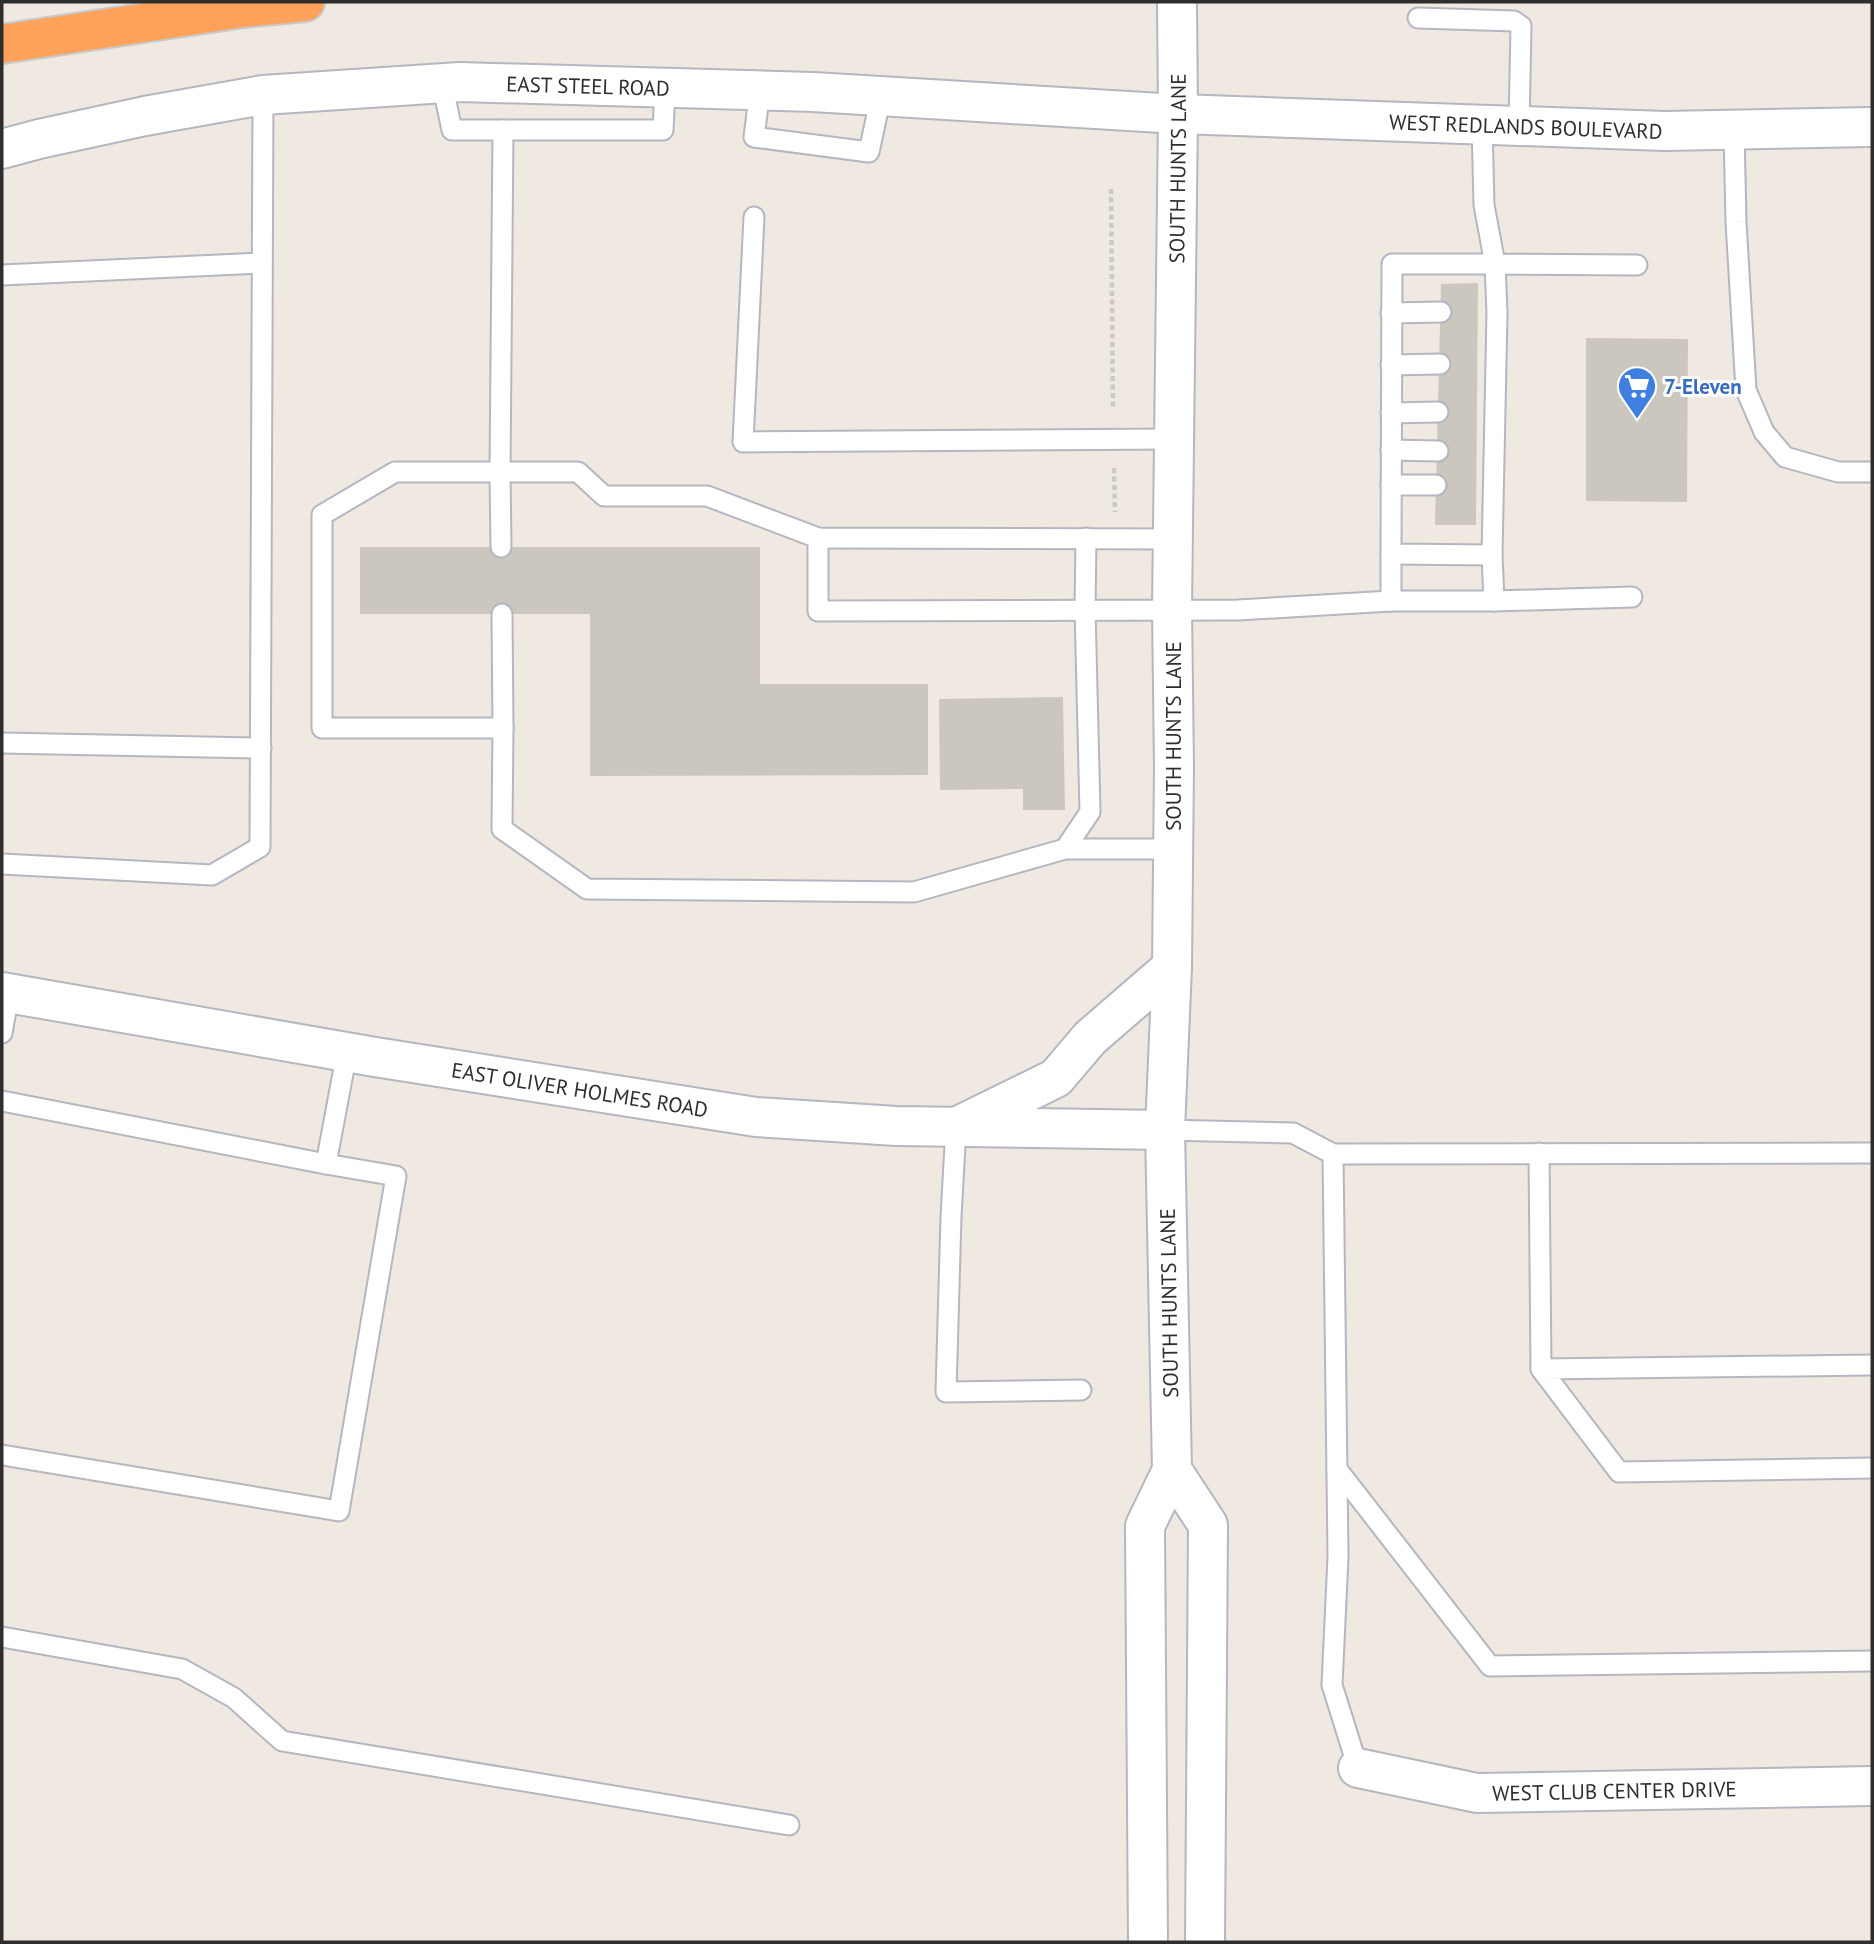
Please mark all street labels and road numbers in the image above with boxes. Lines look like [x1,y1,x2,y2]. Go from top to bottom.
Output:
street label: EAST STEEL ROAD [506,70,670,101]
street label: SOUTH HUNTS LANE [1163,73,1192,263]
street label: WEST REDLANDS BOULEVARD [1389,108,1663,144]
street label: SOUTH HUNTS LANE [1160,641,1187,831]
street label: EAST OLIVER HOLMES ROAD [450,1056,710,1123]
street label: SOUTH HUNTS LANE [1154,1208,1184,1398]
street label: WEST CLUB CENTER DRIVE [1492,1775,1737,1806]

